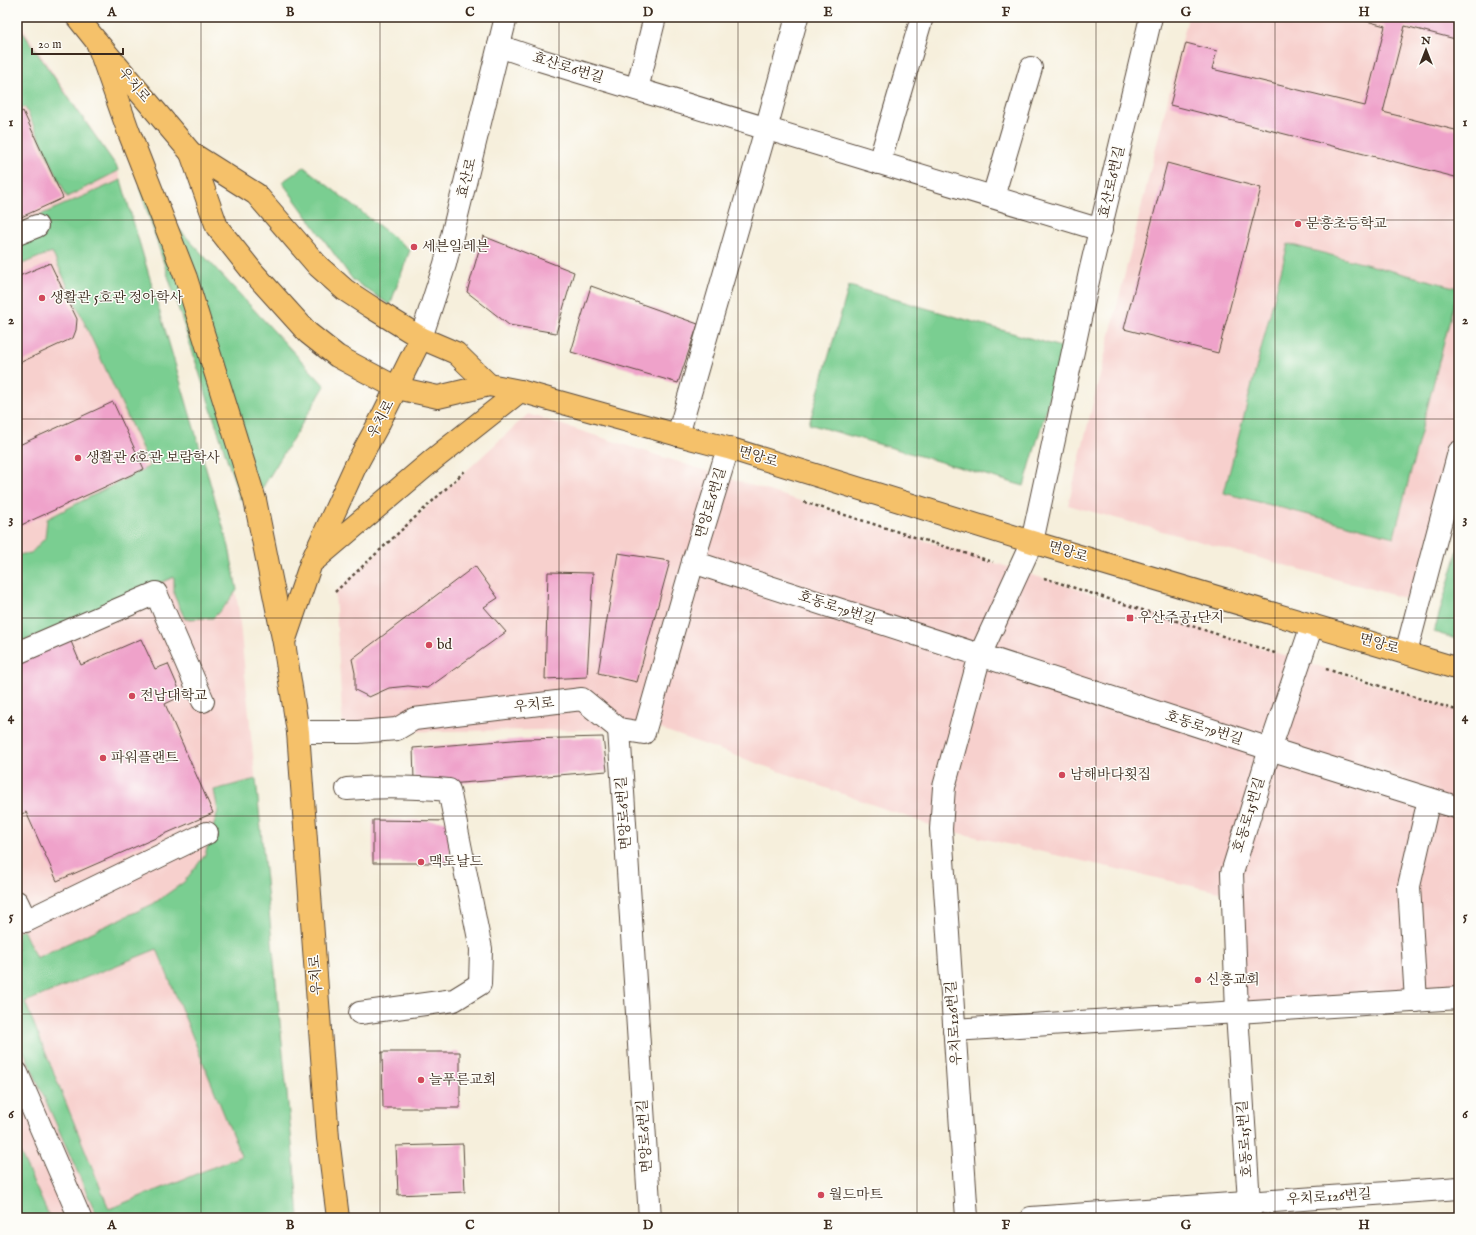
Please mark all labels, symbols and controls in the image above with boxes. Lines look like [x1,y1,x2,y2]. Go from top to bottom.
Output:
text: A [107,4,118,21]
text: B [286,4,295,21]
text: C [465,4,475,21]
text: D [643,4,654,21]
text: E [823,4,833,21]
text: F [1002,4,1011,21]
text: G [1181,4,1192,21]
text: H [1358,4,1370,21]
scale bar [32,30,123,56]
north arrow [1406,30,1446,70]
text: N [1420,34,1431,48]
text: 20 m [38,37,61,52]
street label: 효산로6번길 [530,49,606,87]
street label: 우치로 [114,64,154,107]
text: 1 [9,114,14,131]
text: 1 [1463,114,1468,131]
street label: 효산로6번길 [1095,144,1129,220]
street label: 효산로 [453,156,481,200]
place label: 문흥초등학교 [1306,215,1388,233]
marker: 문흥초등학교 [1293,219,1303,229]
place label: 세븐일레븐 [422,238,490,256]
marker: 세븐일레븐 [409,242,419,252]
place label: 생활관 5호관 정아학사 [50,289,183,307]
marker: 생활관 5호관 정아학사 [37,293,47,303]
text: 2 [8,312,14,329]
text: 2 [1462,312,1468,329]
street label: 우치로 [364,396,399,441]
street label: 면앙로 [736,442,780,472]
place label: 생활관 6호관 보람학사 [86,449,220,467]
marker: 생활관 6호관 보람학사 [73,453,83,463]
street label: 면앙로6번길 [692,465,730,541]
text: 3 [9,511,14,528]
text: 3 [1463,511,1468,528]
street label: 면앙로 [1046,537,1090,567]
street label: 호동로79번길 [796,587,878,629]
place label: 우산주공1단지 [1138,609,1224,627]
marker: 우산주공1단지 [1125,613,1135,623]
street label: 면앙로 [1357,630,1401,658]
place label: bd [437,636,452,654]
marker: bd [424,640,434,650]
place label: 전남대학교 [140,687,208,705]
marker: 전남대학교 [127,691,137,701]
street label: 우치로 [513,694,556,716]
street label: 호동로79번길 [1163,707,1245,749]
text: 4 [8,709,15,726]
text: 4 [1462,709,1469,726]
place label: 파워플랜트 [111,749,179,767]
marker: 파워플랜트 [98,753,108,763]
place label: 남해바다횟집 [1070,766,1151,784]
marker: 남해바다횟집 [1057,770,1067,780]
street label: 호동로15번길 [1229,775,1269,855]
street label: 면앙로6번길 [612,776,636,850]
place label: 맥도날드 [429,853,484,871]
marker: 맥도날드 [416,857,426,867]
text: 5 [9,908,14,925]
text: 5 [1463,908,1468,925]
street label: 우치로 [306,954,326,996]
place label: 신흥교회 [1206,971,1260,989]
marker: 신흥교회 [1193,975,1203,985]
street label: 우치로126번길 [942,980,966,1066]
place label: 늘푸른교회 [429,1071,497,1089]
marker: 늘푸른교회 [416,1075,426,1085]
street label: 면앙로6번길 [633,1099,657,1173]
street label: 호동로15번길 [1233,1100,1257,1178]
text: 6 [8,1106,14,1123]
text: 6 [1462,1106,1468,1123]
street label: 우치로126번길 [1286,1185,1372,1209]
place label: 월드마트 [829,1186,884,1204]
marker: 월드마트 [816,1190,826,1200]
text: A [107,1217,118,1234]
text: B [286,1217,295,1234]
text: C [465,1217,475,1234]
text: D [643,1217,654,1234]
text: E [823,1217,833,1234]
text: F [1002,1217,1011,1234]
text: G [1181,1217,1192,1234]
text: H [1358,1217,1370,1234]

